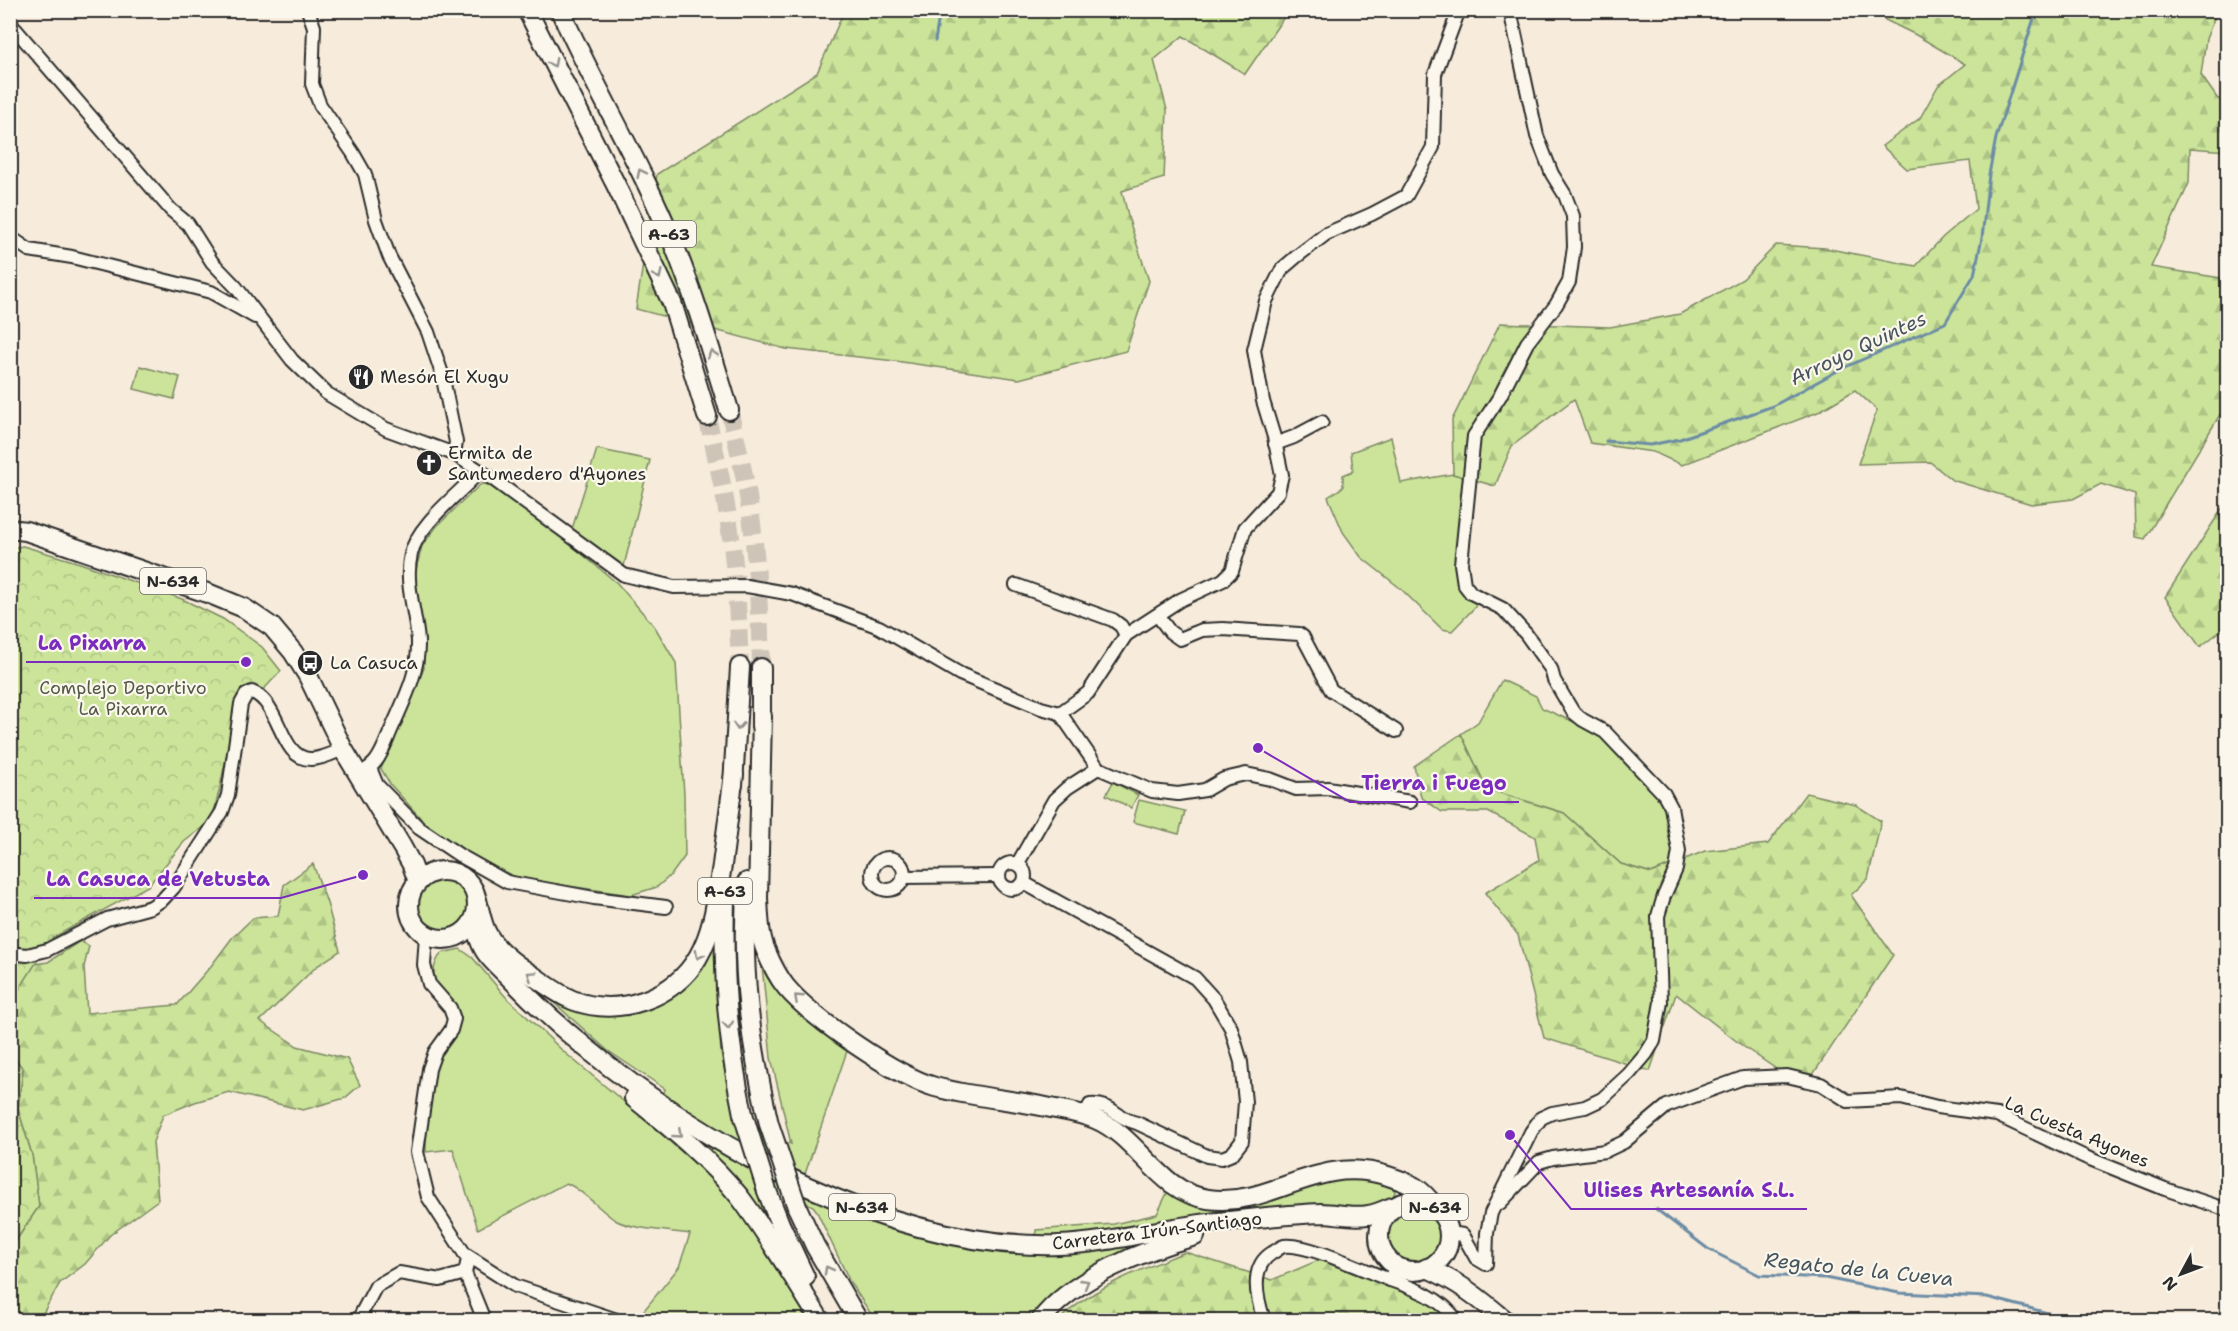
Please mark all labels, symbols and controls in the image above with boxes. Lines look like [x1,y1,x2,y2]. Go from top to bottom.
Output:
one-way arrow [546,57,557,67]
one-way arrow [636,168,648,179]
road number: A-63 [642,221,696,247]
one-way arrow [651,269,663,280]
water label: Arroyo Quintes [1786,305,1930,391]
one-way arrow [707,349,719,360]
restaurant icon: Mesón El Xugu [346,362,376,392]
place label: Mesón El Xugu [380,365,509,389]
place label: Ermita de Santumedero d'Ayones [448,441,647,486]
church icon: Ermita de Santumedero d'Ayones [414,448,444,478]
road number: N-634 [140,568,206,594]
callout: La Pixarra [26,624,159,662]
text: La Pixarra [38,630,147,656]
bus stop icon: La Casuca [295,648,325,678]
place label: La Casuca [330,651,418,675]
park label: Complejo Deportivo La Pixarra [39,676,207,721]
one-way arrow [731,721,744,730]
callout: Tierra i Fuego [1350,764,1519,802]
text: Tierra i Fuego [1361,770,1507,796]
callout: La Casuca de Vetusta [34,860,281,898]
text: La Casuca de Vetusta [46,866,270,892]
road number: A-63 [698,878,752,904]
one-way arrow [695,948,706,959]
one-way arrow [527,971,538,982]
one-way arrow [795,994,805,1005]
one-way arrow [721,1021,734,1030]
street label: La Cuesta Ayones [2001,1091,2153,1173]
one-way arrow [671,1127,682,1138]
callout: Ulises Artesanía S.L. [1571,1171,1807,1209]
text: Ulises Artesanía S.L. [1583,1177,1795,1203]
road number: N-634 [829,1194,895,1220]
road number: N-634 [1402,1194,1468,1220]
street label: Carretera Irún-Santiago [1051,1206,1263,1256]
north arrow [2151,1244,2211,1304]
water label: Regato de la Cueva [1763,1246,1955,1292]
one-way arrow [824,1266,835,1276]
text: N [2158,1272,2182,1295]
one-way arrow [1079,1279,1089,1291]

